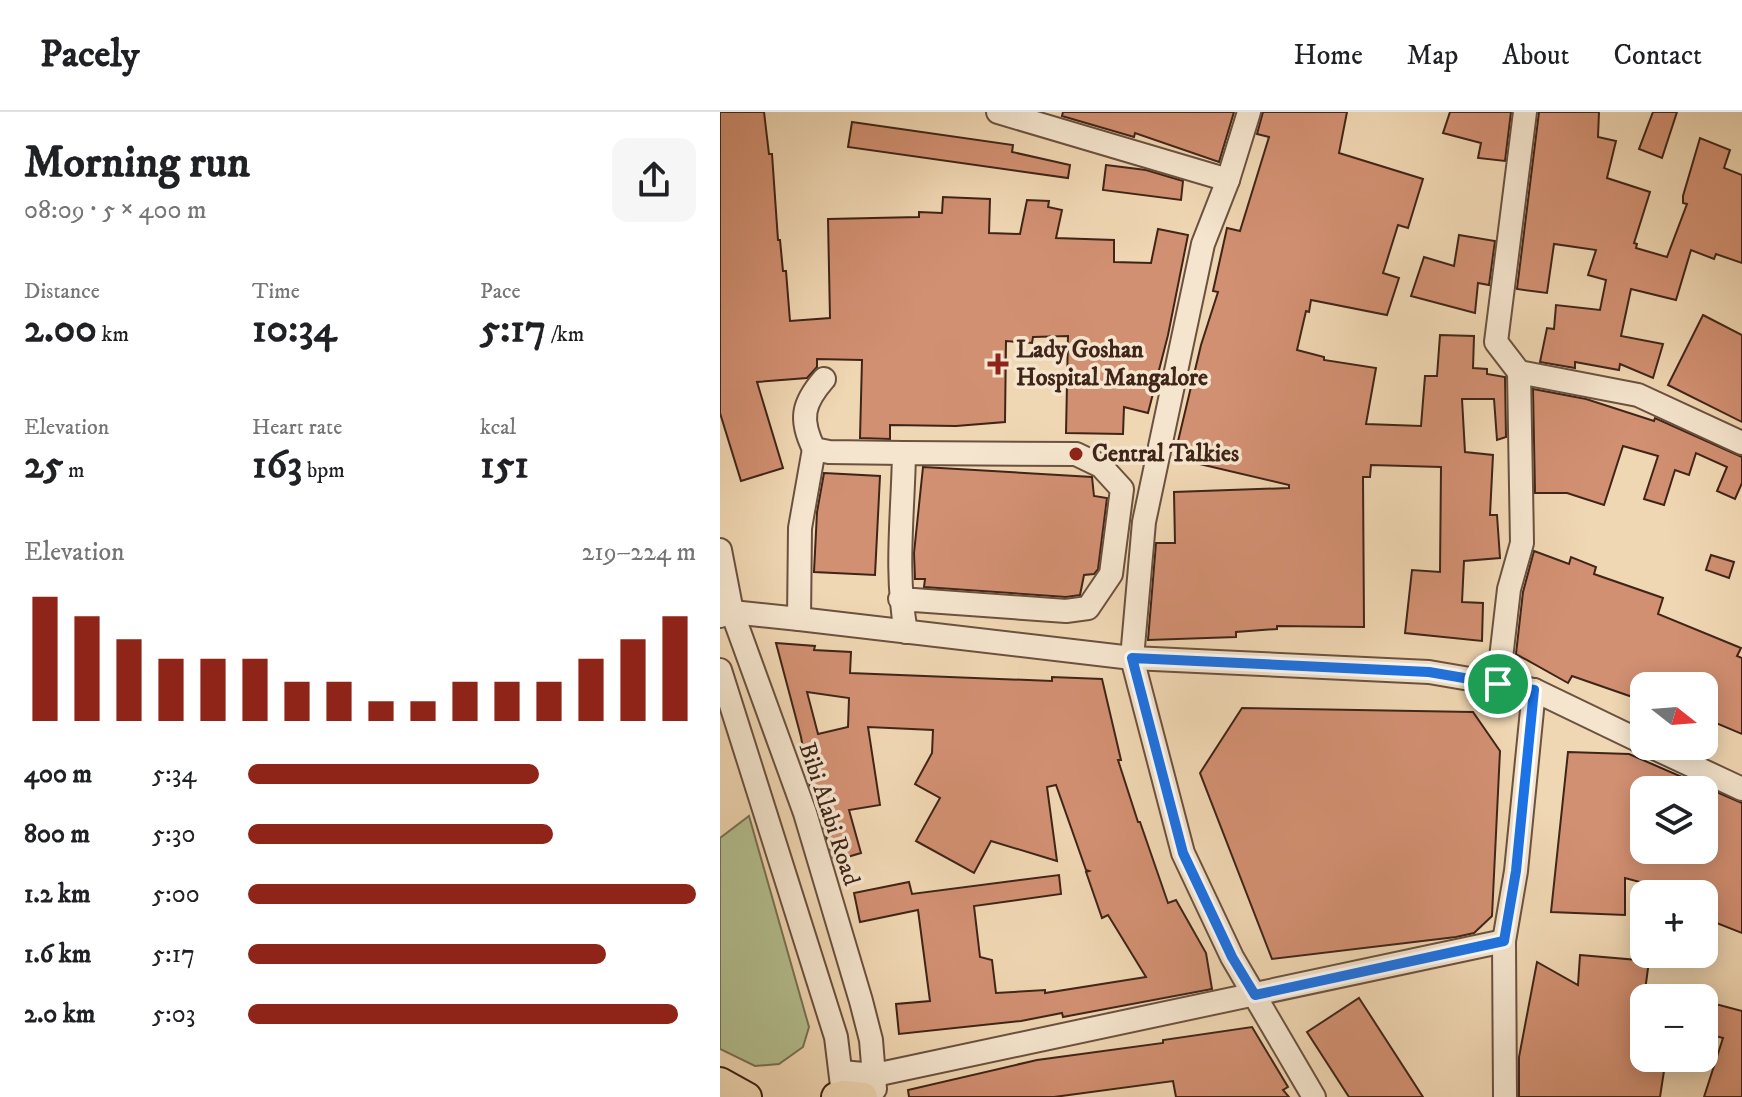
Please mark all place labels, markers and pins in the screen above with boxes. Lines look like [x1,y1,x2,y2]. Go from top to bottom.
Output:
place label: Lady Goshan Hospital Mangalore [1016,335,1208,393]
marker: Lady Goshan Hospital Mangalore [987,353,1009,375]
place label: Central Talkies [1092,439,1239,469]
marker: Central Talkies [1067,445,1085,463]
pin [1464,650,1532,718]

